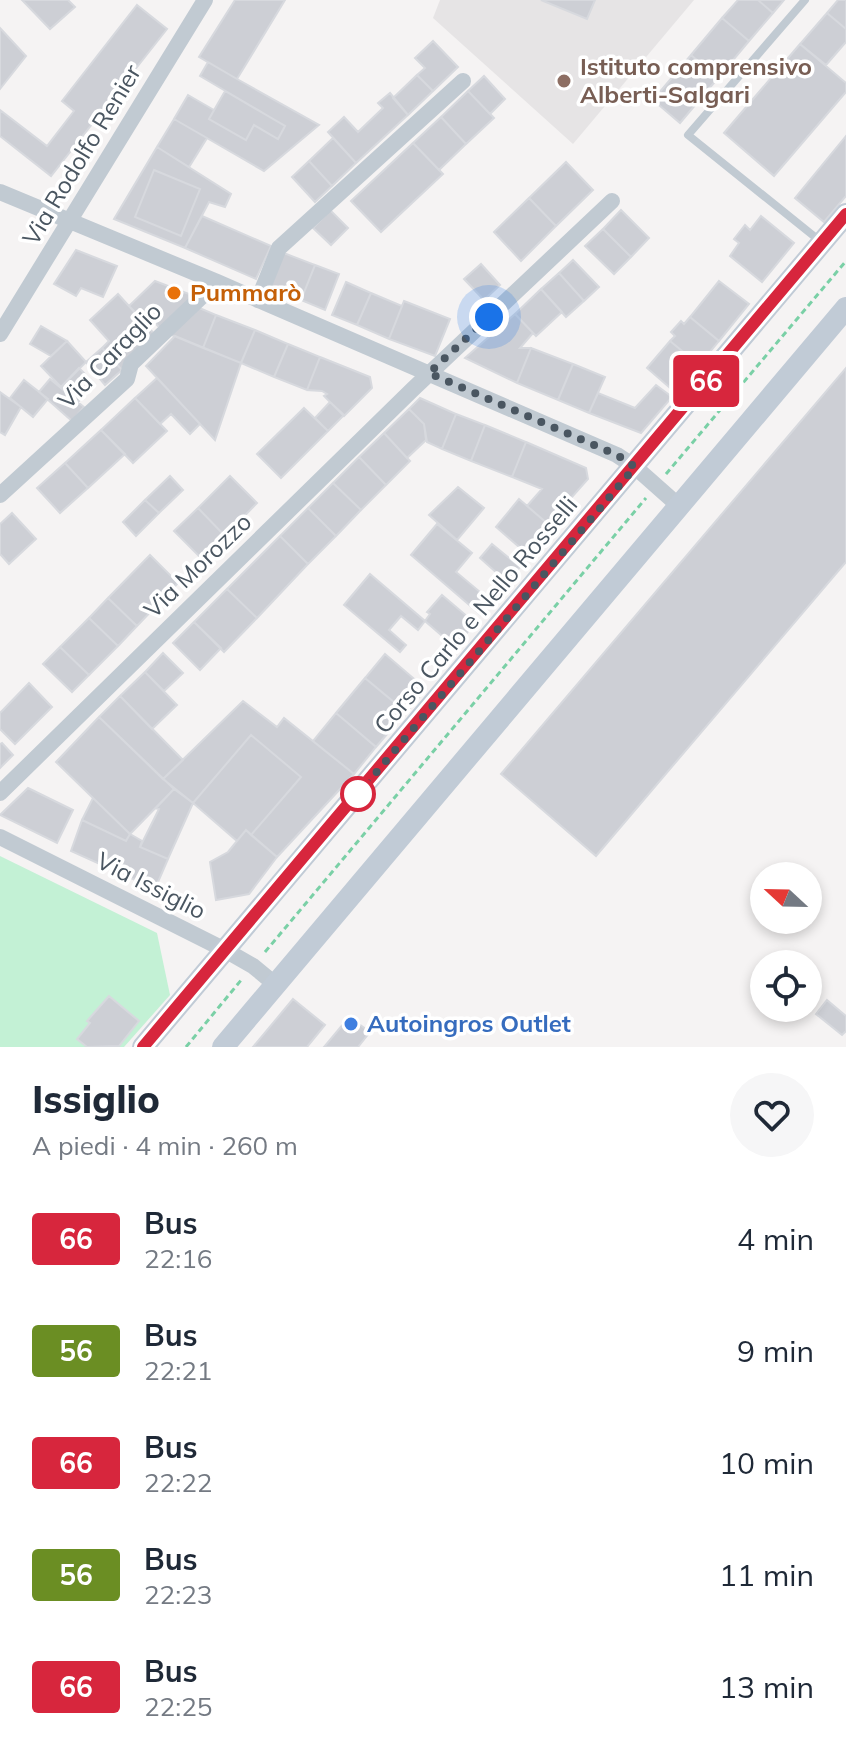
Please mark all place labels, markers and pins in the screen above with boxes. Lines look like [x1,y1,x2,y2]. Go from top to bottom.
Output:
place label: Istituto comprensivo Alberti-Salgari [580,51,812,109]
marker: Istituto comprensivo Alberti-Salgari [555,72,573,90]
place label: Pummarò [190,277,302,307]
marker: Pummarò [165,284,183,302]
unlabelled marker [341,777,375,811]
place label: Autoingros Outlet [367,1008,571,1038]
marker: Autoingros Outlet [342,1015,360,1033]

